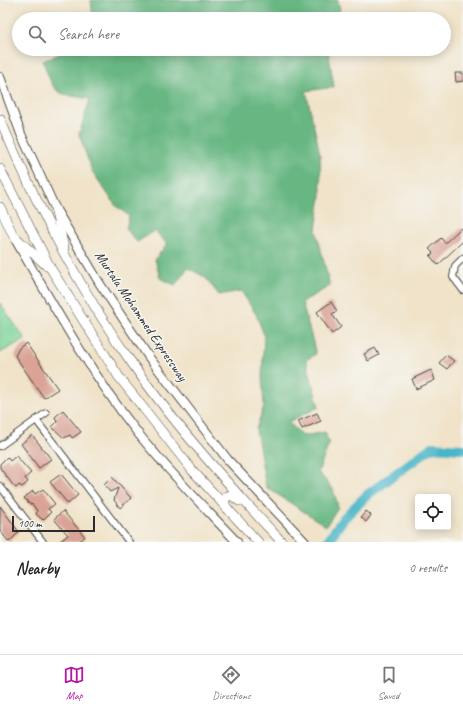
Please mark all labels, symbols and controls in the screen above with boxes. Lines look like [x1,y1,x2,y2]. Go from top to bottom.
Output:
search box [12,12,451,56]
icon: search [26,23,48,45]
text: Search here [58,25,119,44]
street label: Murtala Mohammed Expressway [91,248,192,385]
map controls [415,494,451,530]
button: locate [415,494,451,530]
scale bar [12,514,95,533]
text: 100 m [18,516,42,530]
text: Nearby [16,558,59,579]
text: 0 results [409,560,447,576]
tab: Map [63,664,85,702]
tab: Directions [212,664,251,702]
tab: Saved [378,664,400,702]

